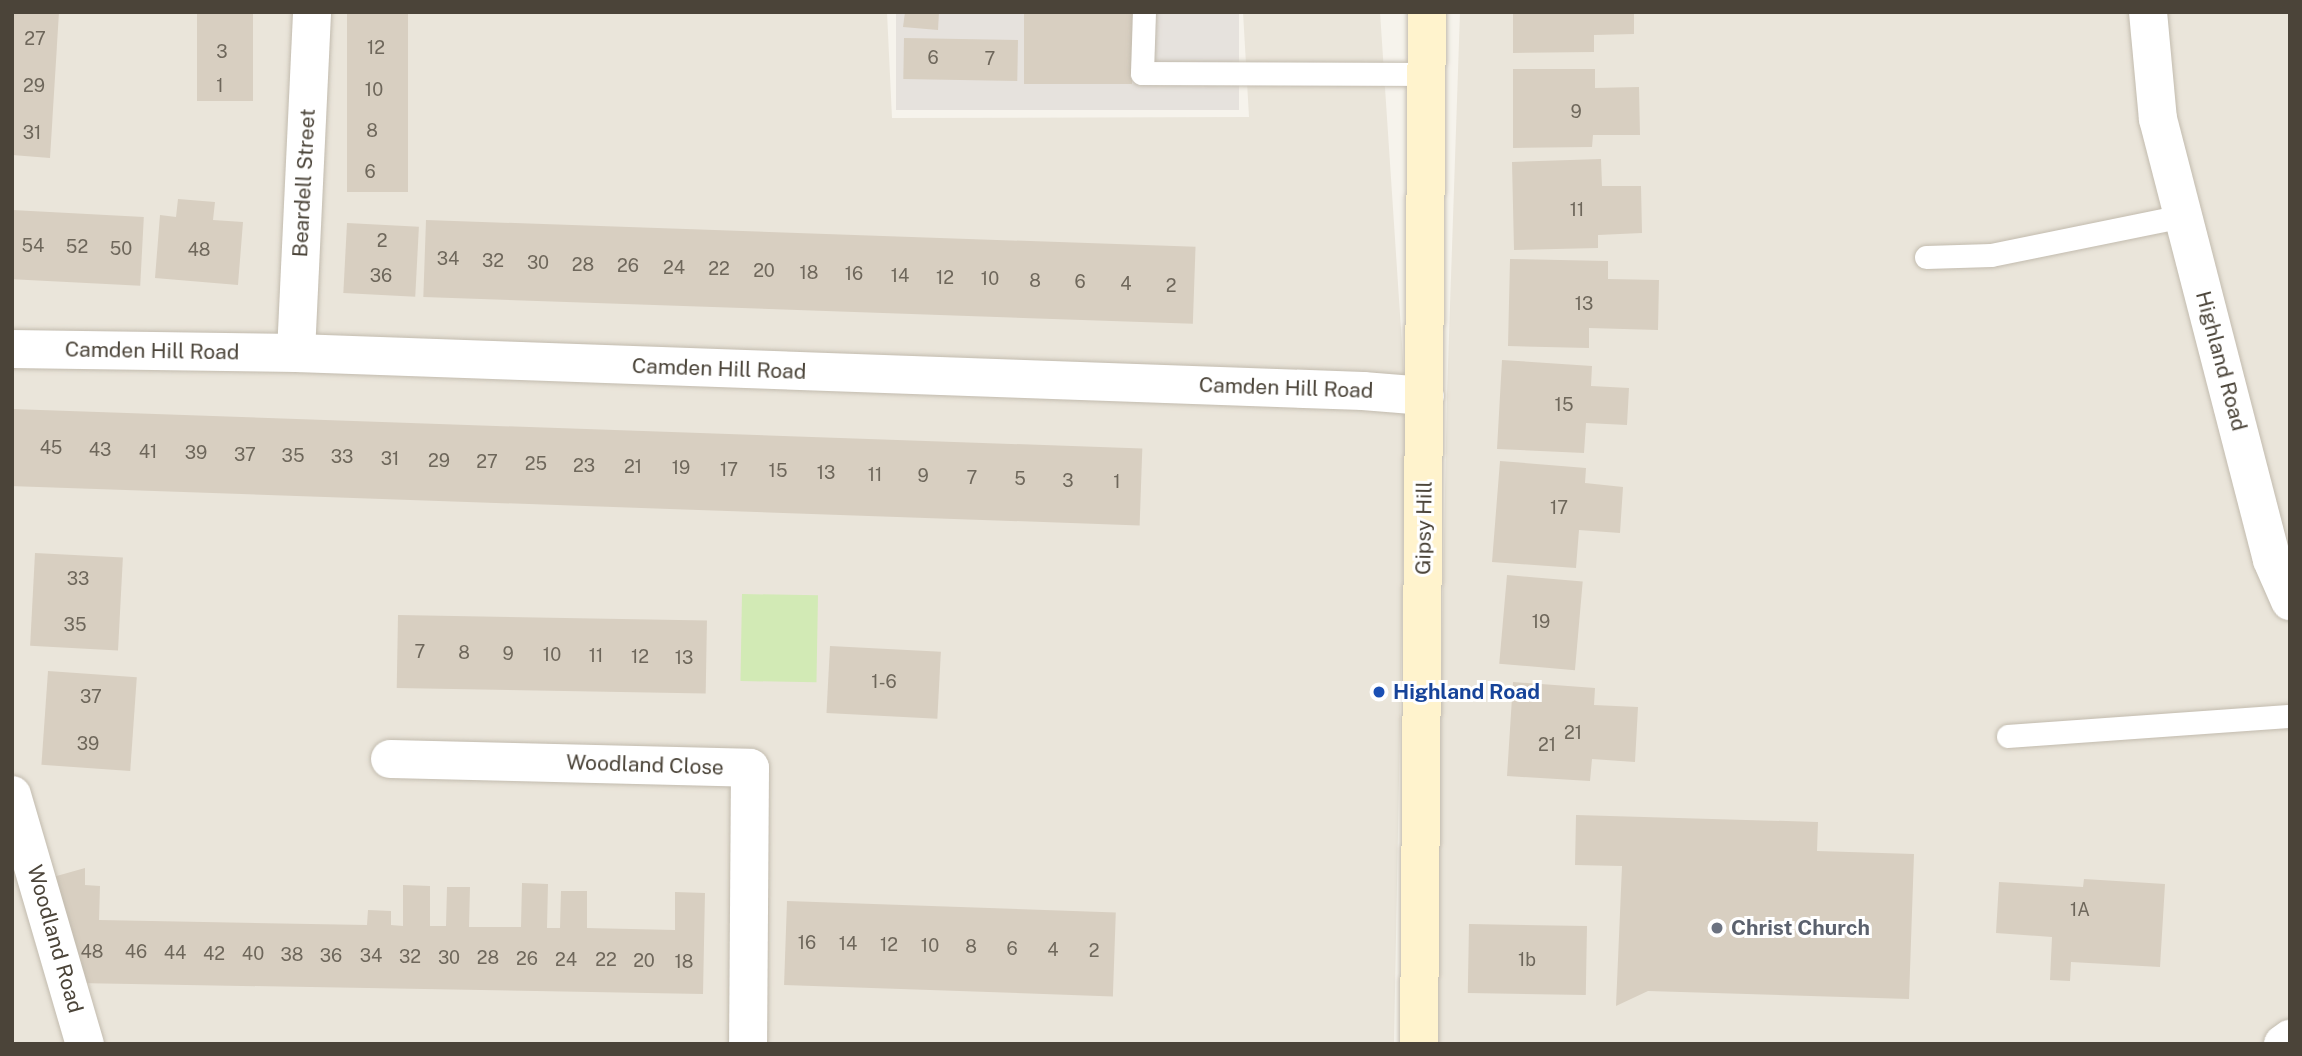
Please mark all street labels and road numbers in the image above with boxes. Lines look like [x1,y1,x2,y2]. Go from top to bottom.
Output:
street label: Beardell Street [288,108,320,258]
street label: Highland Road [2190,288,2252,434]
street label: Camden Hill Road [65,337,239,365]
street label: Camden Hill Road [631,353,807,385]
street label: Camden Hill Road [1198,372,1374,404]
street label: Gipsy Hill [1411,481,1437,575]
street label: Woodland Close [566,750,724,780]
street label: Woodland Road [22,862,88,1016]

